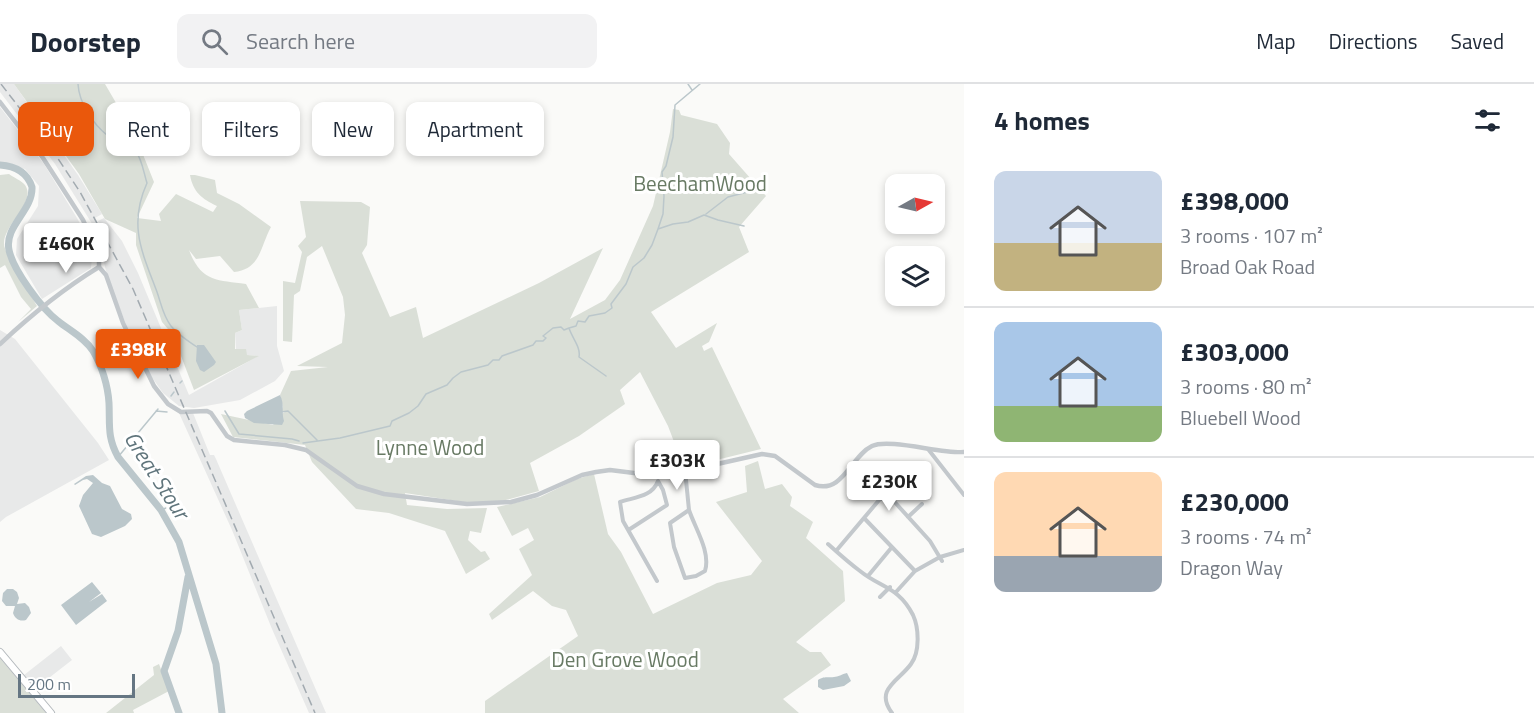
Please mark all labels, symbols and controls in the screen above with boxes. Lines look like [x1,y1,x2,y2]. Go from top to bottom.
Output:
search box [177,14,597,68]
text: Doorstep [30,20,141,63]
text: Search here [246,24,355,58]
icon: search [198,25,231,58]
text: Map [1256,25,1296,57]
text: Directions [1329,25,1418,57]
text: Saved [1451,25,1504,57]
text: 4 homes [994,101,1090,140]
chip: Buy [18,102,94,156]
chip: Rent [106,102,190,156]
chip: Filters [202,102,300,156]
chip: New [312,102,394,156]
chip: Apartment [406,102,544,156]
icon: filters [1471,104,1504,137]
park label: BeechamWood [633,167,767,199]
north arrow [885,174,945,234]
map controls [885,174,945,306]
text: £398,000 [1180,181,1289,220]
icon: home [1042,195,1114,267]
text: 3 rooms · 107 m² [1180,220,1323,251]
pin: £460K [24,223,108,274]
text: £460K [38,227,94,258]
button: layers [885,246,945,306]
text: Broad Oak Road [1180,251,1315,282]
pin: £398K [96,329,180,380]
text: £303,000 [1180,332,1289,371]
text: £398K [110,333,166,364]
icon: home [1042,346,1114,418]
text: 3 rooms · 80 m² [1180,371,1312,402]
text: Bluebell Wood [1180,402,1301,433]
water label: Great Stour [116,424,200,528]
park label: Lynne Wood [376,431,484,463]
pin: £303K [635,440,719,491]
text: £303K [649,444,705,475]
pin: £230K [847,461,931,512]
text: £230K [861,465,917,496]
text: £230,000 [1180,482,1289,521]
icon: home [1042,496,1114,568]
text: 3 rooms · 74 m² [1180,521,1312,552]
text: Dragon Way [1180,552,1283,583]
park label: Den Grove Wood [551,643,699,675]
scale bar [18,671,135,698]
text: 200 m [27,672,71,696]

